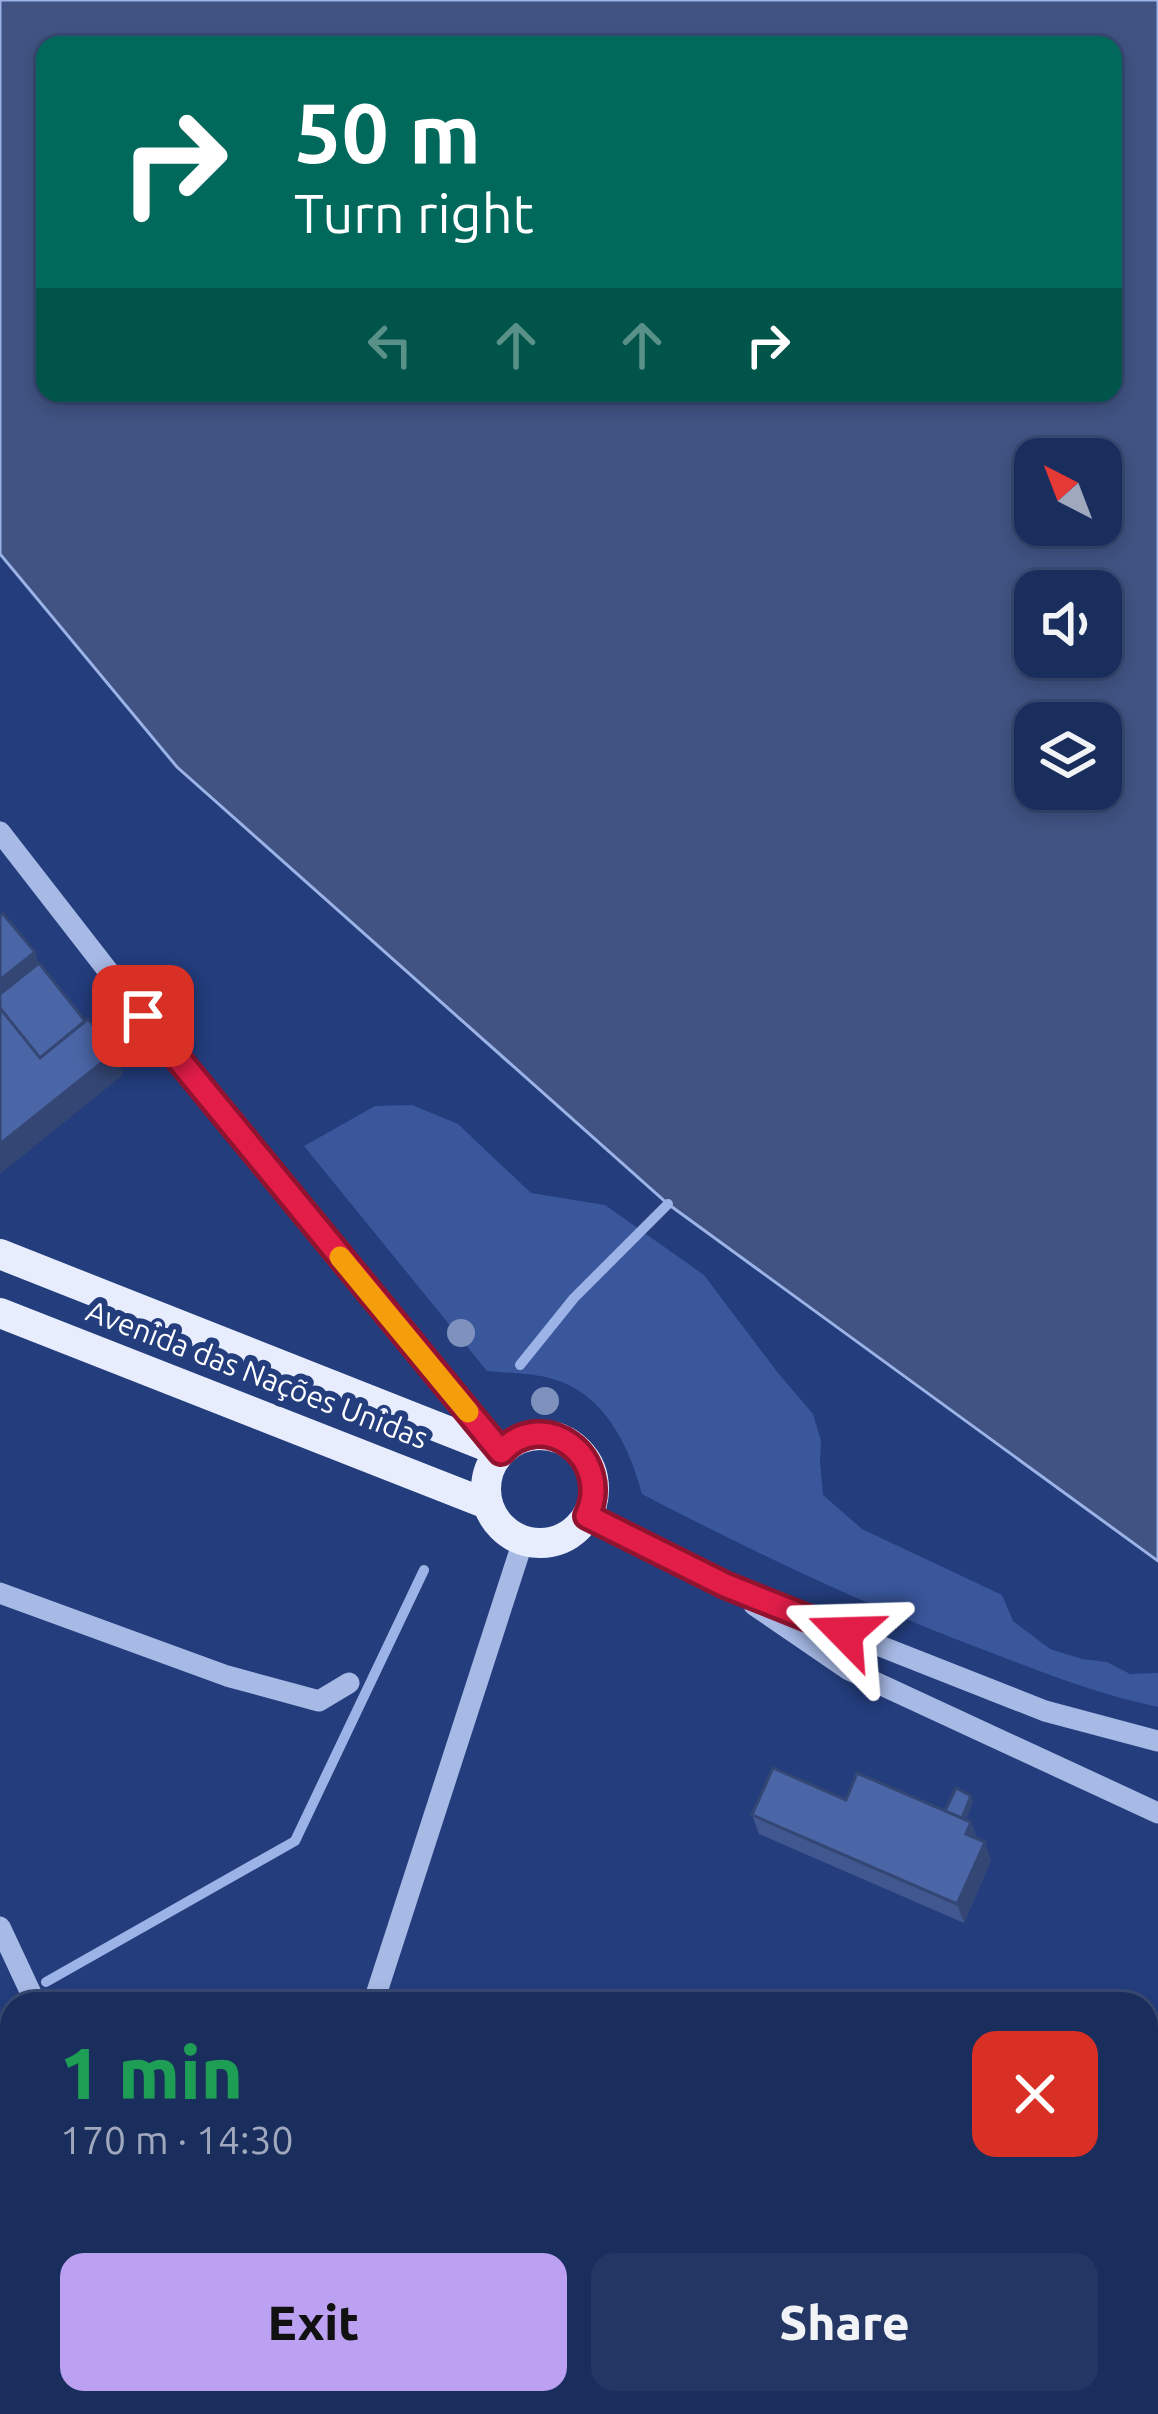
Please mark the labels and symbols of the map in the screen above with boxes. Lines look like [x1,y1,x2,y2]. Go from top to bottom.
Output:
north arrow [1014,438,1122,546]
pin [92,965,194,1067]
street label: Avenida das Nações Unidas [82,1293,433,1455]
position arrow [782,1570,908,1696]

